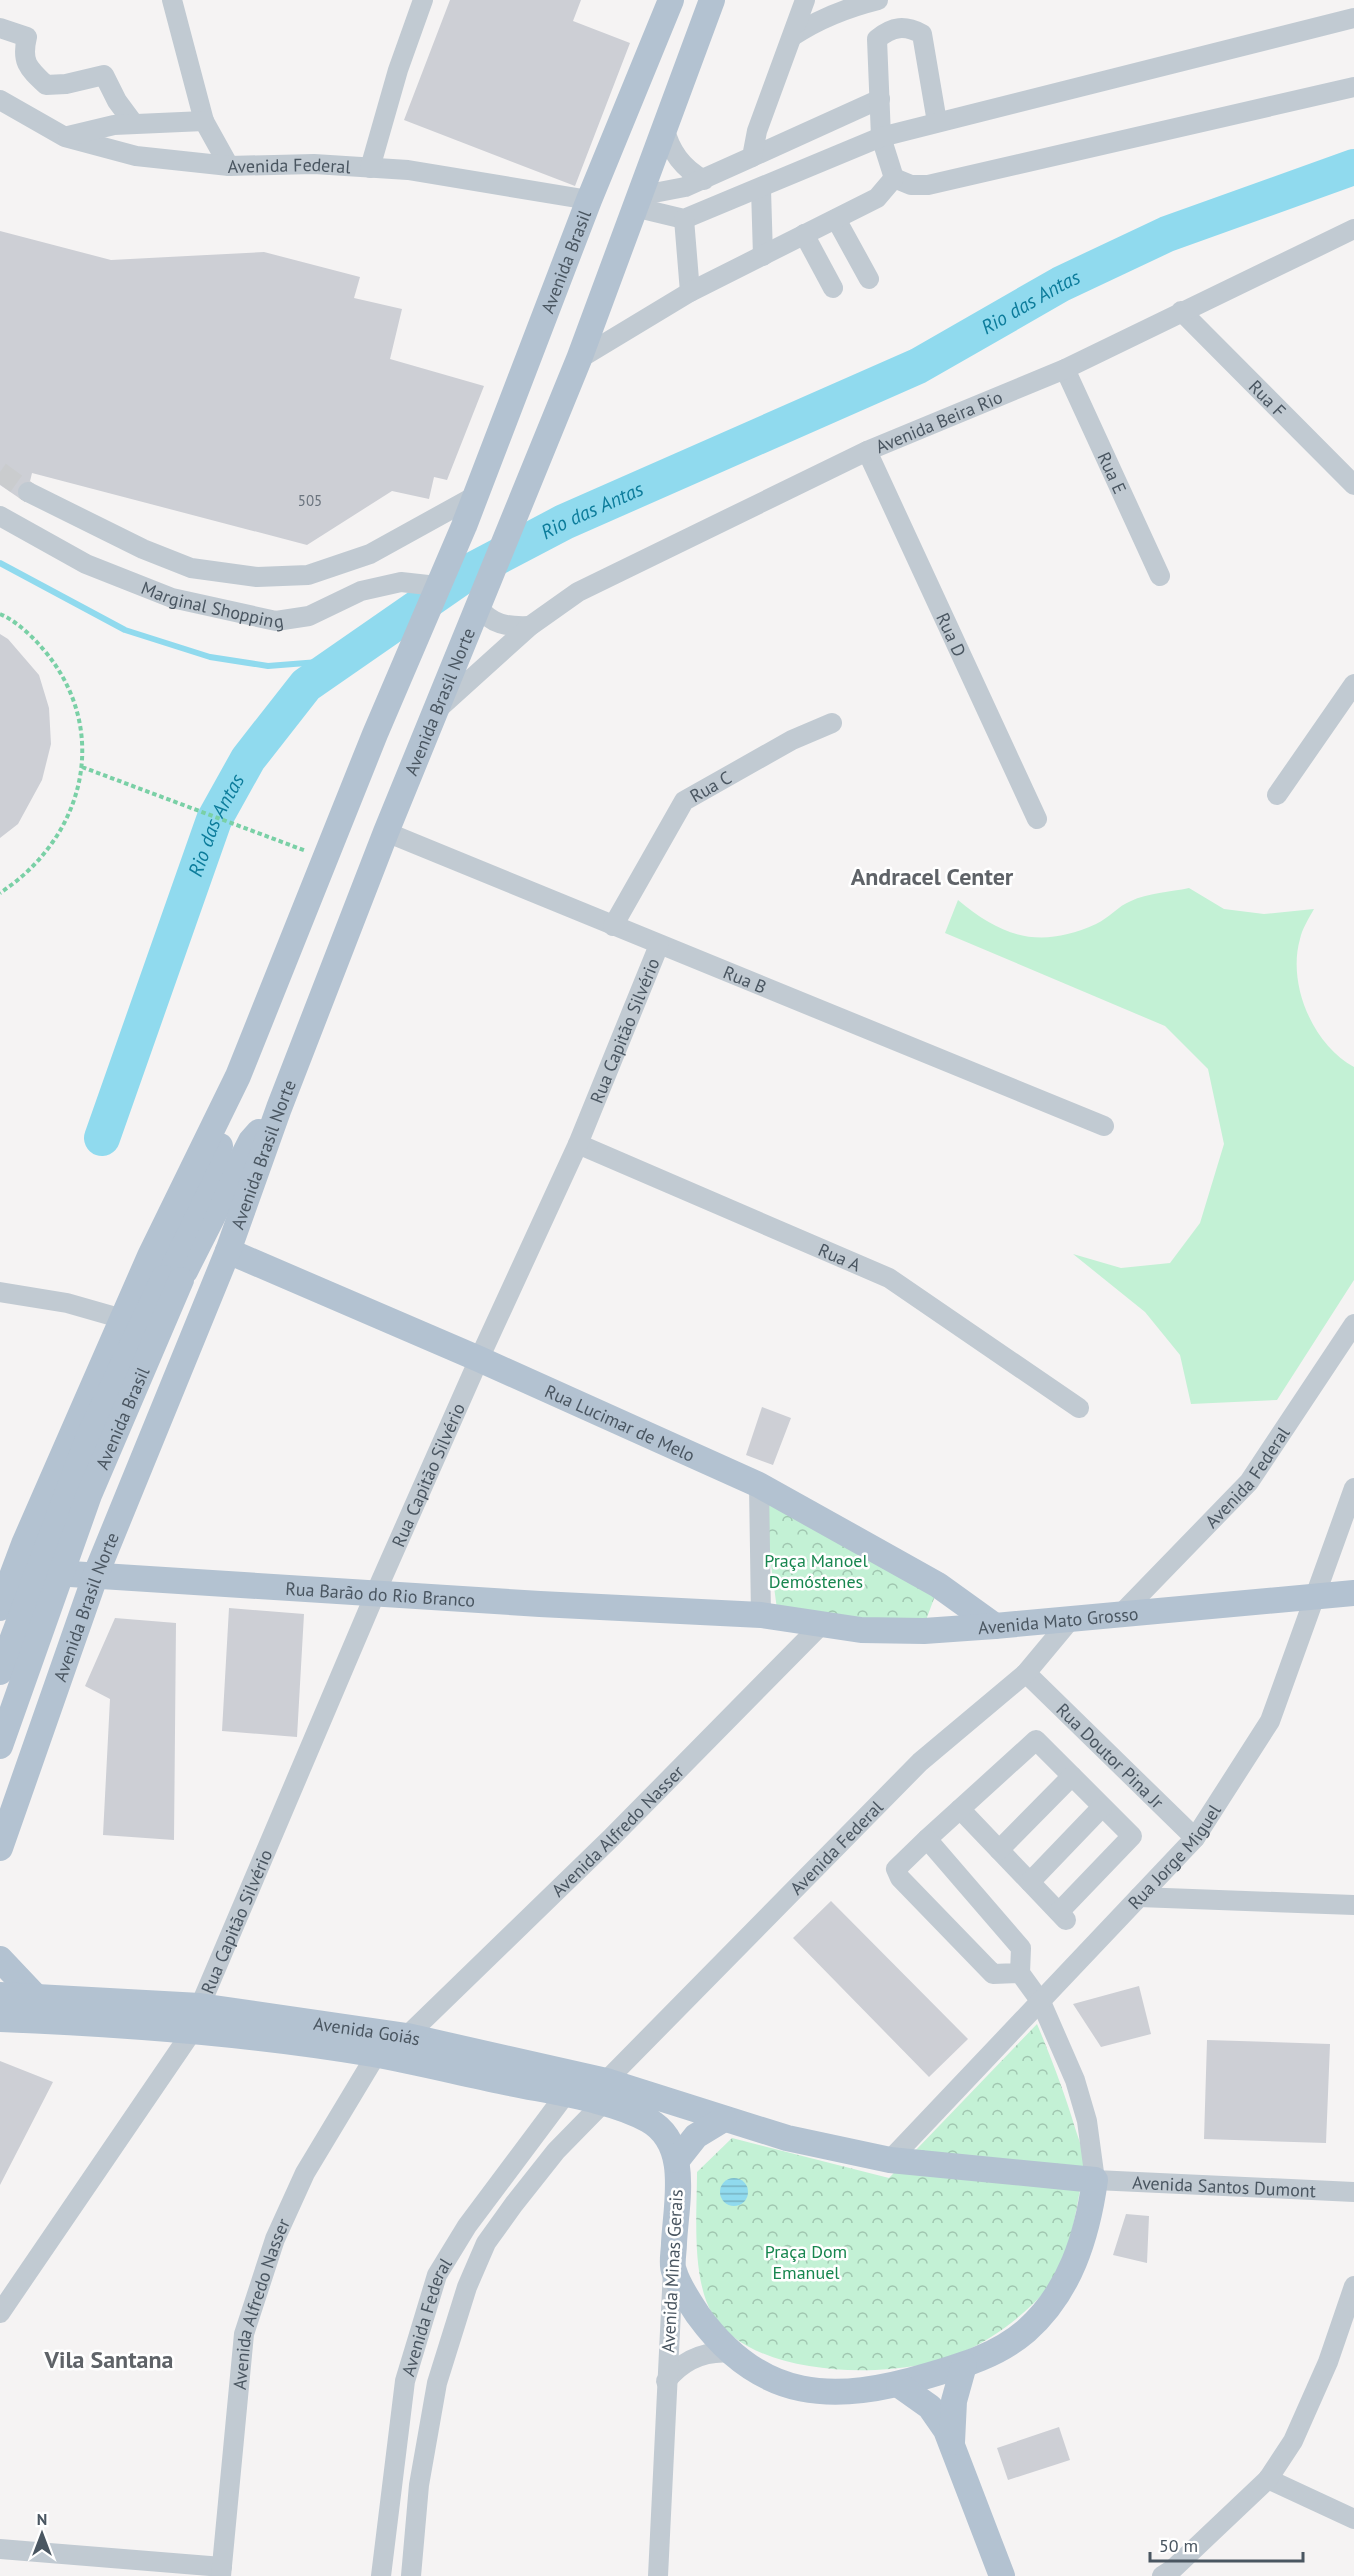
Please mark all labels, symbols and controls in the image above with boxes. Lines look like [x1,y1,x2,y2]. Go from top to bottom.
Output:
street label: Avenida Federal [227,152,352,178]
street label: Avenida Brasil [535,206,596,316]
water label: Rio das Antas [976,264,1084,340]
street label: Rua F [1244,375,1291,422]
street label: Avenida Beira Rio [872,385,1006,458]
street label: Rua E [1093,448,1132,497]
water label: Rio das Antas [536,476,647,545]
house number: 505 [298,491,322,510]
street label: Marginal Shopping [138,576,285,633]
street label: Rua D [932,609,972,660]
street label: Avenida Brasil Norte [399,624,480,779]
street label: Rua C [685,765,735,807]
water label: Rio das Antas [182,769,250,880]
district label: Andracel Center [851,861,1014,892]
street label: Rua Capitão Silvério [584,954,664,1106]
street label: Rua B [720,960,770,998]
street label: Avenida Brasil Norte [225,1076,300,1232]
street label: Rua A [815,1238,865,1276]
street label: Avenida Brasil [90,1363,154,1473]
street label: Rua Lucimar de Melo [542,1379,699,1466]
street label: Rua Capitão Silvério [386,1399,470,1550]
street label: Avenida Federal [1200,1421,1295,1532]
street label: Avenida Brasil Norte [48,1529,123,1684]
park label: Praça Manoel Demóstenes [764,1549,868,1593]
street label: Rua Barão do Rio Branco [285,1576,476,1611]
street label: Avenida Mato Grosso [977,1601,1139,1639]
street label: Rua Doutor Pina Jr [1052,1698,1169,1813]
street label: Avenida Alfredo Nasser [546,1760,688,1901]
street label: Avenida Federal [785,1795,888,1899]
street label: Rua Jorge Miguel [1123,1799,1226,1914]
street label: Rua Capitão Silvério [195,1846,277,1997]
street label: Avenida Goiás [312,2011,423,2050]
street label: Avenida Santos Dumont [1132,2170,1316,2202]
street label: Avenida Minas Gerais [656,2189,688,2353]
street label: Avenida Alfredo Nasser [227,2214,294,2391]
park label: Praça Dom Emanuel [765,2240,847,2284]
street label: Avenida Federal [396,2253,457,2379]
district label: Vila Santana [44,2344,173,2375]
north arrow [12,2504,72,2564]
text: N [37,2509,47,2529]
scale bar [1150,2525,1303,2563]
text: 50 m [1159,2534,1198,2557]

